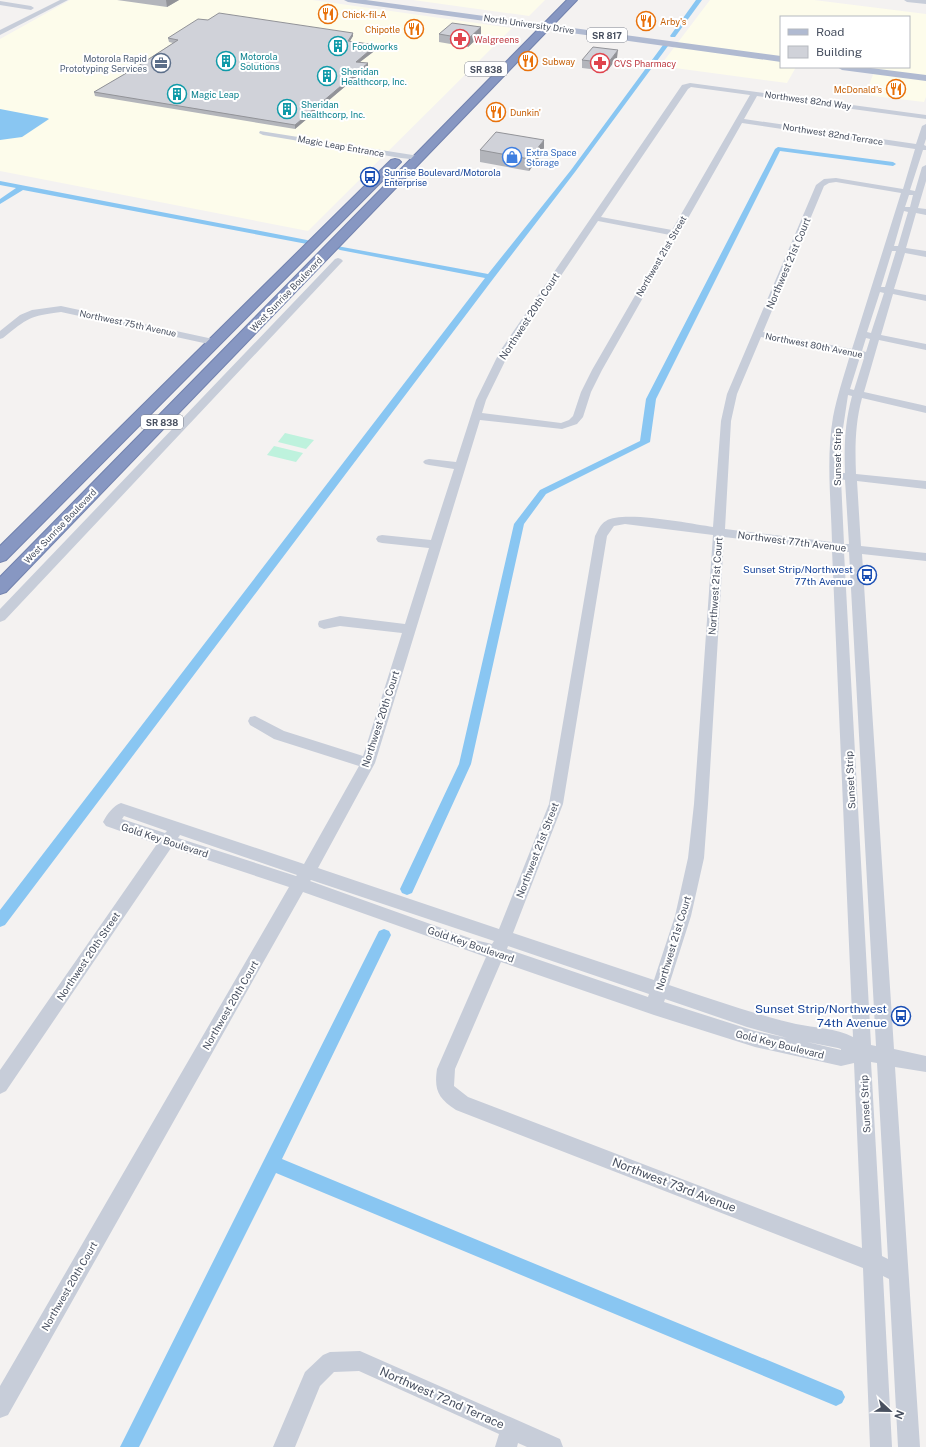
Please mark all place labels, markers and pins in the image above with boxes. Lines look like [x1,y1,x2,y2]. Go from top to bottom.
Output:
restaurant icon: Chick-fil-A [317,3,339,25]
place label: Chick-fil-A [342,9,387,20]
restaurant icon: Arby's [635,10,657,32]
place label: Arby's [660,16,687,27]
restaurant icon: Chipotle [403,18,425,40]
place label: Chipotle [365,24,400,35]
pharmacy icon: Walgreens [449,28,471,50]
place label: Walgreens [474,34,519,45]
building icon: Foodworks [327,35,349,57]
place label: Foodworks [352,41,398,52]
building icon: Motorola Solutions [215,50,237,72]
restaurant icon: Subway [517,50,539,72]
place label: Motorola Solutions [240,51,280,72]
office icon: Motorola Rapid Prototyping Services [150,52,172,74]
pharmacy icon: CVS Pharmacy [589,52,611,74]
place label: Motorola Rapid Prototyping Services [60,53,147,74]
place label: Subway [542,56,575,67]
place label: CVS Pharmacy [614,58,676,69]
building icon: Sheridan Healthcorp, Inc. [316,65,338,87]
place label: Sheridan Healthcorp, Inc. [341,66,407,87]
restaurant icon: McDonald's [885,78,907,100]
building icon: Magic Leap [166,83,188,105]
place label: McDonald's [834,84,882,95]
place label: Magic Leap [191,89,239,100]
building icon: Sheridan healthcorp, Inc. [276,98,298,120]
place label: Sheridan healthcorp, Inc. [301,99,365,120]
restaurant icon: Dunkin' [485,101,507,123]
place label: Dunkin' [510,107,541,118]
shop icon: Extra Space Storage [501,146,523,168]
place label: Extra Space Storage [526,147,577,168]
bus stop icon: Sunrise Boulevard/Motorola Enterprise [359,166,381,188]
place label: Sunrise Boulevard/Motorola Enterprise [384,167,501,188]
place label: Sunset Strip/Northwest 77th Avenue [743,563,853,587]
bus stop icon: Sunset Strip/Northwest 77th Avenue [856,564,878,586]
place label: Sunset Strip/Northwest 74th Avenue [755,1002,887,1030]
bus stop icon: Sunset Strip/Northwest 74th Avenue [890,1005,912,1027]

